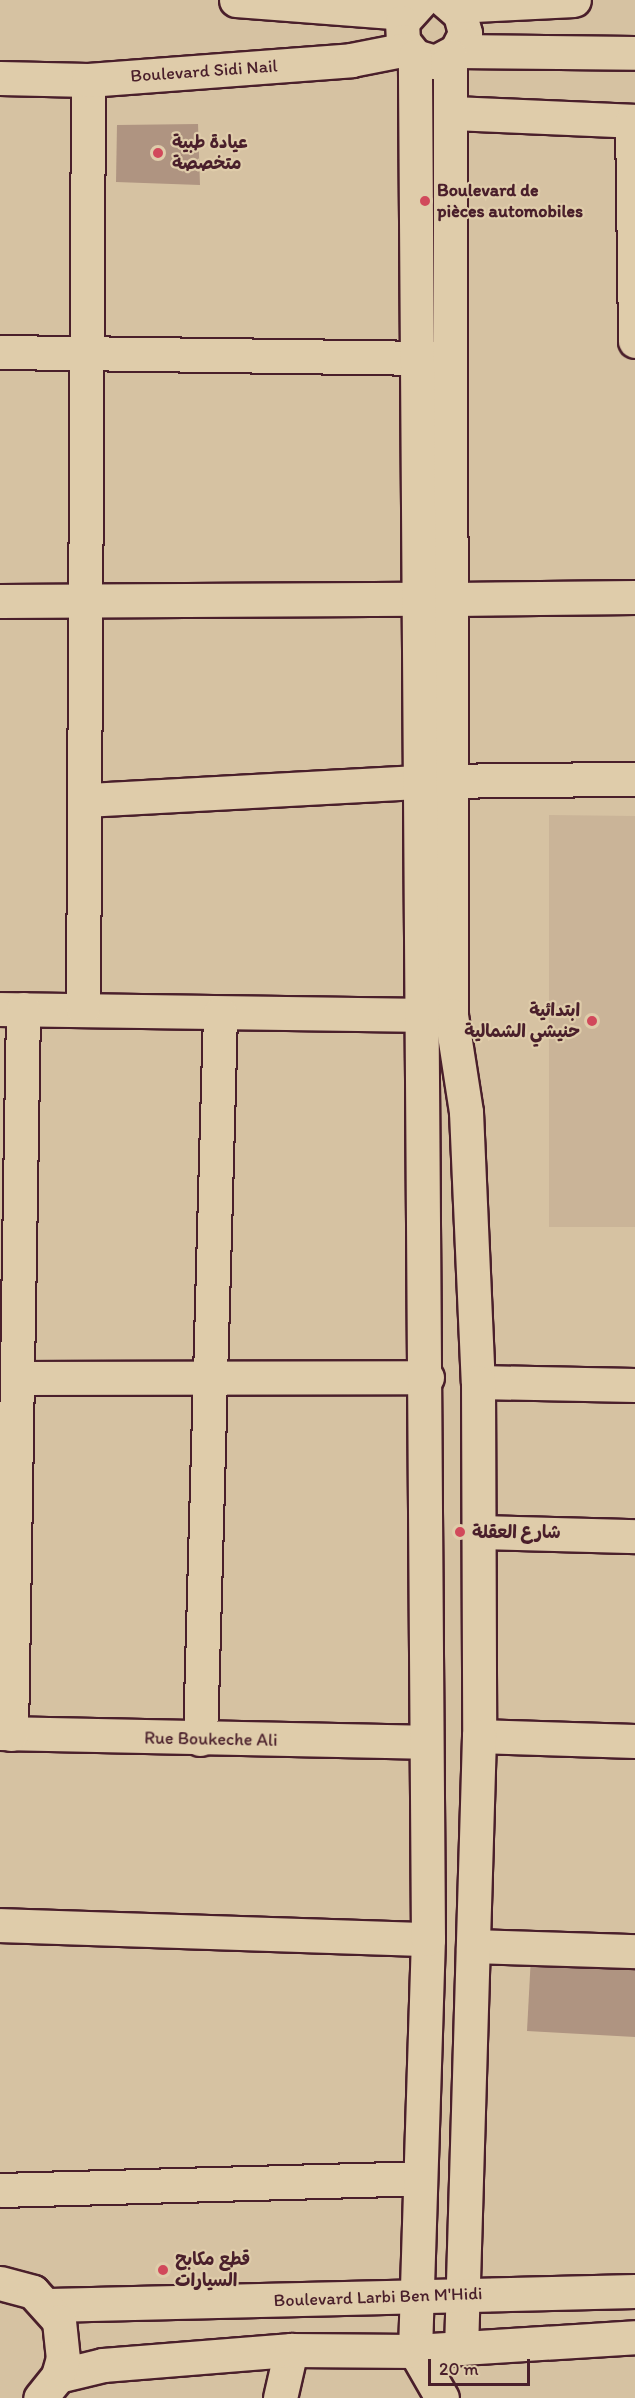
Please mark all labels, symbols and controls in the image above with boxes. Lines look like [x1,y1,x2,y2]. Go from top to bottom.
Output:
street label: Boulevard Sidi Nail [130,55,278,87]
place label: عيادة طبية متخصصة [172,132,248,174]
marker: عيادة طبية متخصصة [149,144,167,162]
place label: Boulevard de pièces automobiles [437,180,583,222]
marker: Boulevard de pièces automobiles [418,194,432,208]
place label: ابتدائية حنيشي الشمالية [464,1000,580,1042]
marker: ابتدائية حنيشي الشمالية [585,1014,599,1028]
place label: شارع العقلة [472,1521,561,1543]
marker: شارع العقلة [453,1525,467,1539]
street label: Rue Boukeche Ali [144,1727,278,1751]
place label: قطع مكابح السيارات [175,2249,250,2292]
marker: قطع مكابح السيارات [156,2263,170,2277]
street label: Boulevard Larbi Ben M'Hidi [272,2283,484,2311]
scale bar [431,2347,533,2385]
text: 20 m [439,2358,479,2380]

